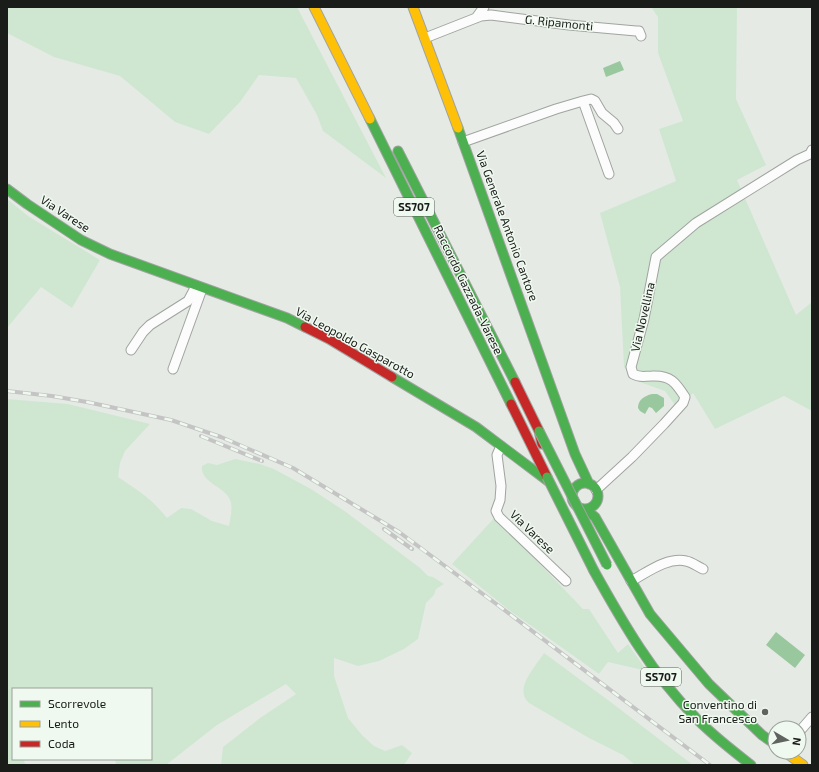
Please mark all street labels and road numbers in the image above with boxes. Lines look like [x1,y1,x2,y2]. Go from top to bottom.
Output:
street label: G. Ripamonti [524,11,594,33]
street label: Via Generale Antonio Cantore [474,149,542,303]
street label: Via Varese [38,192,93,234]
road number: SS707 [394,198,434,216]
street label: Raccordo Gazzada-Varese [431,223,506,357]
street label: Via Novellina [627,281,657,353]
street label: Via Leopoldo Gasparotto [294,304,418,381]
street label: Via Varese [508,507,558,556]
road number: SS707 [641,668,681,686]

